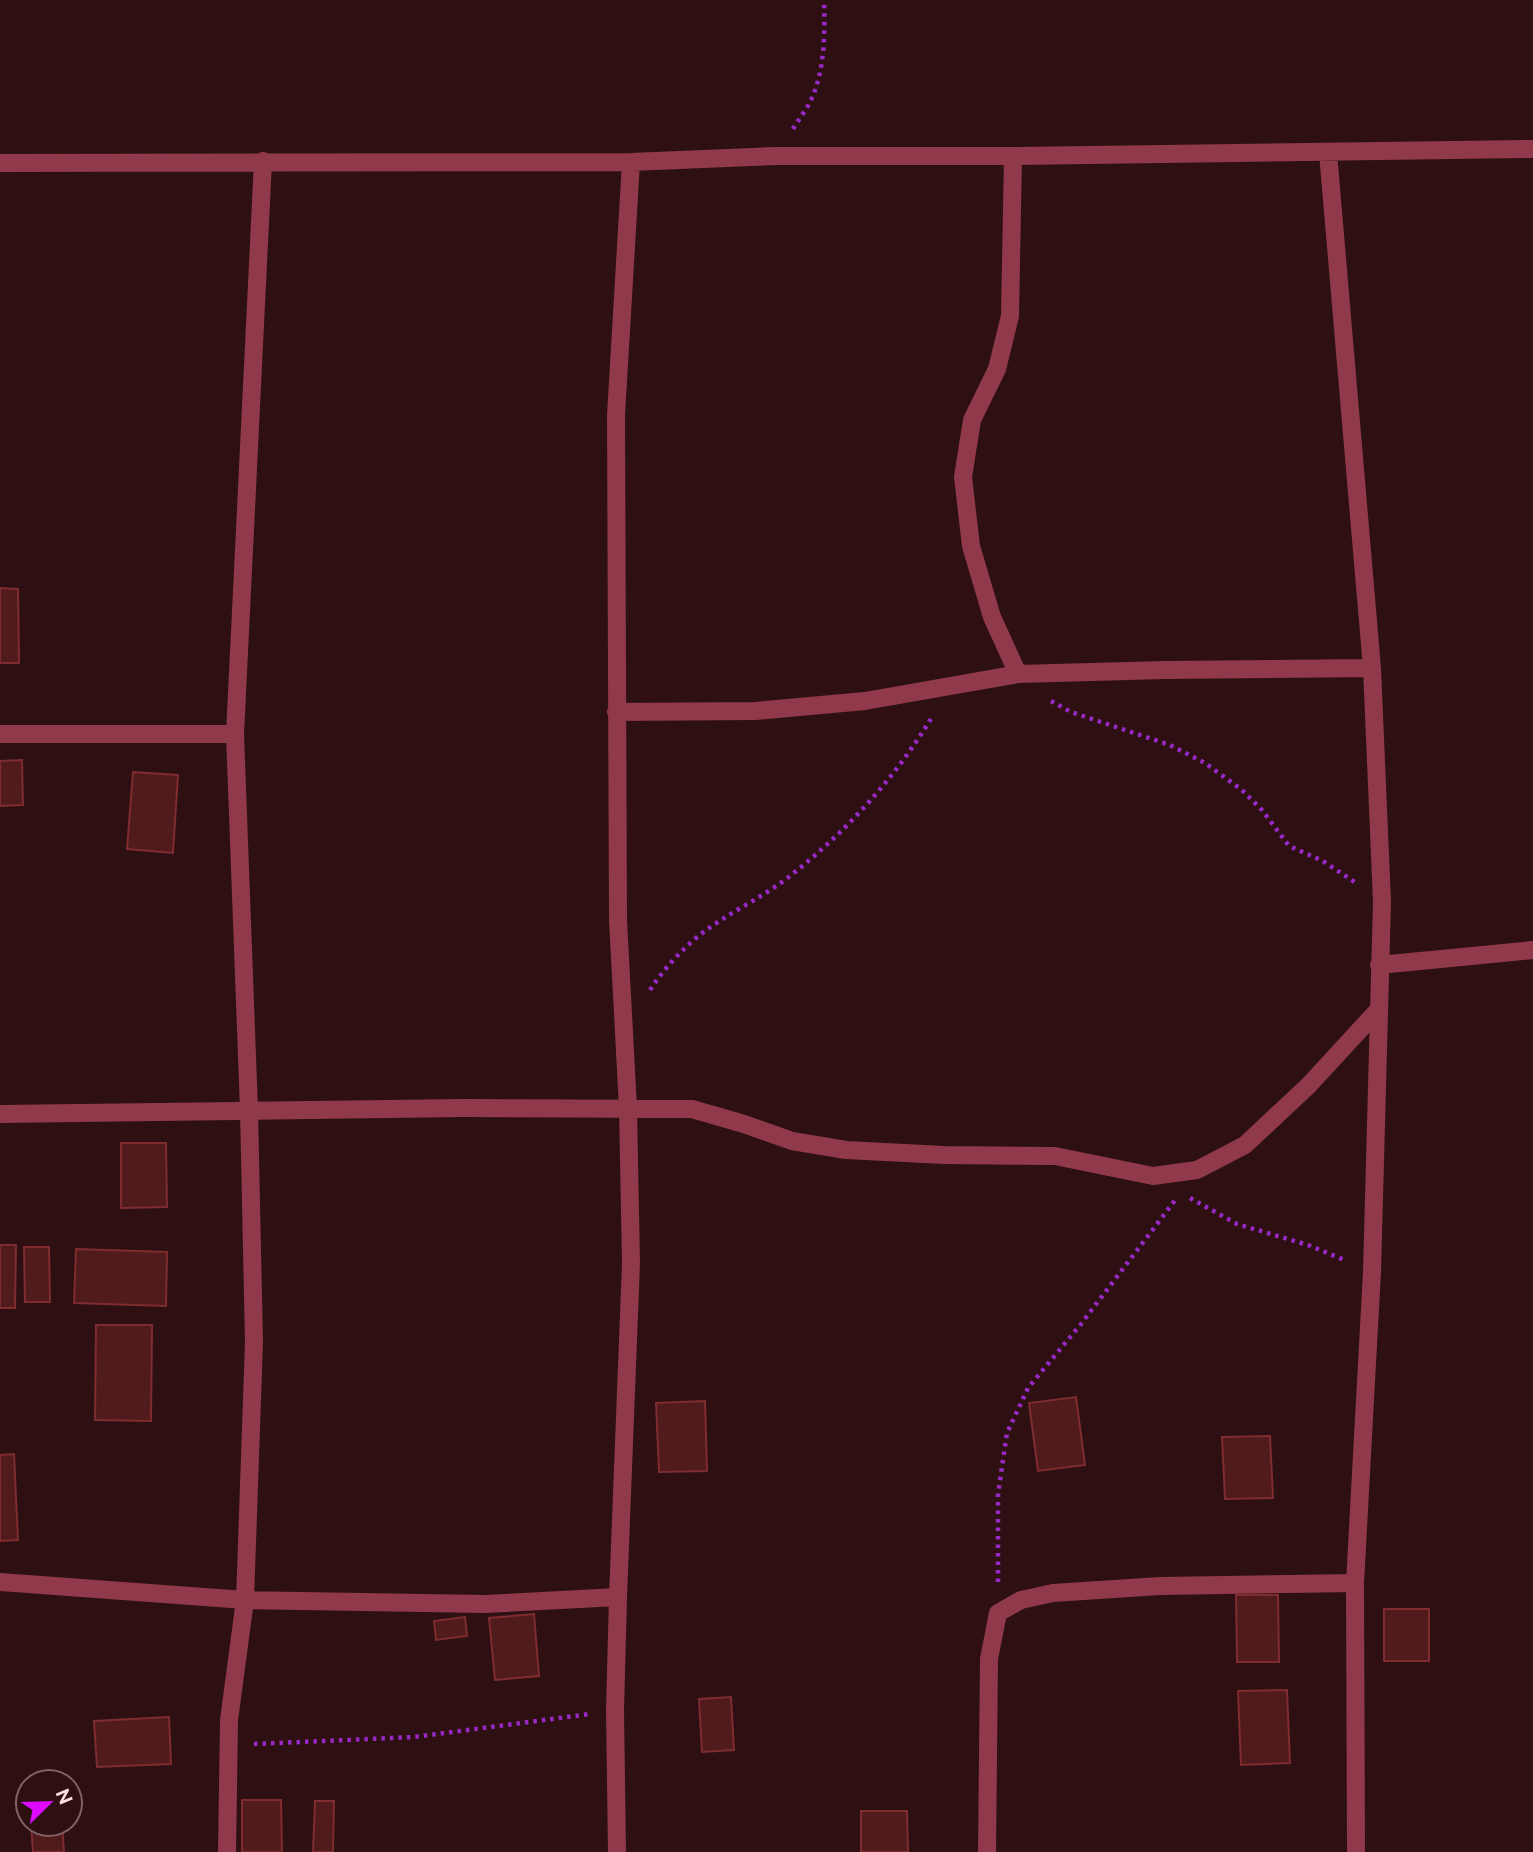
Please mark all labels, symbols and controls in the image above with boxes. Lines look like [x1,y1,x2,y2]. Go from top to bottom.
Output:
north arrow [14,1768,84,1838]
text: N [52,1785,78,1807]

